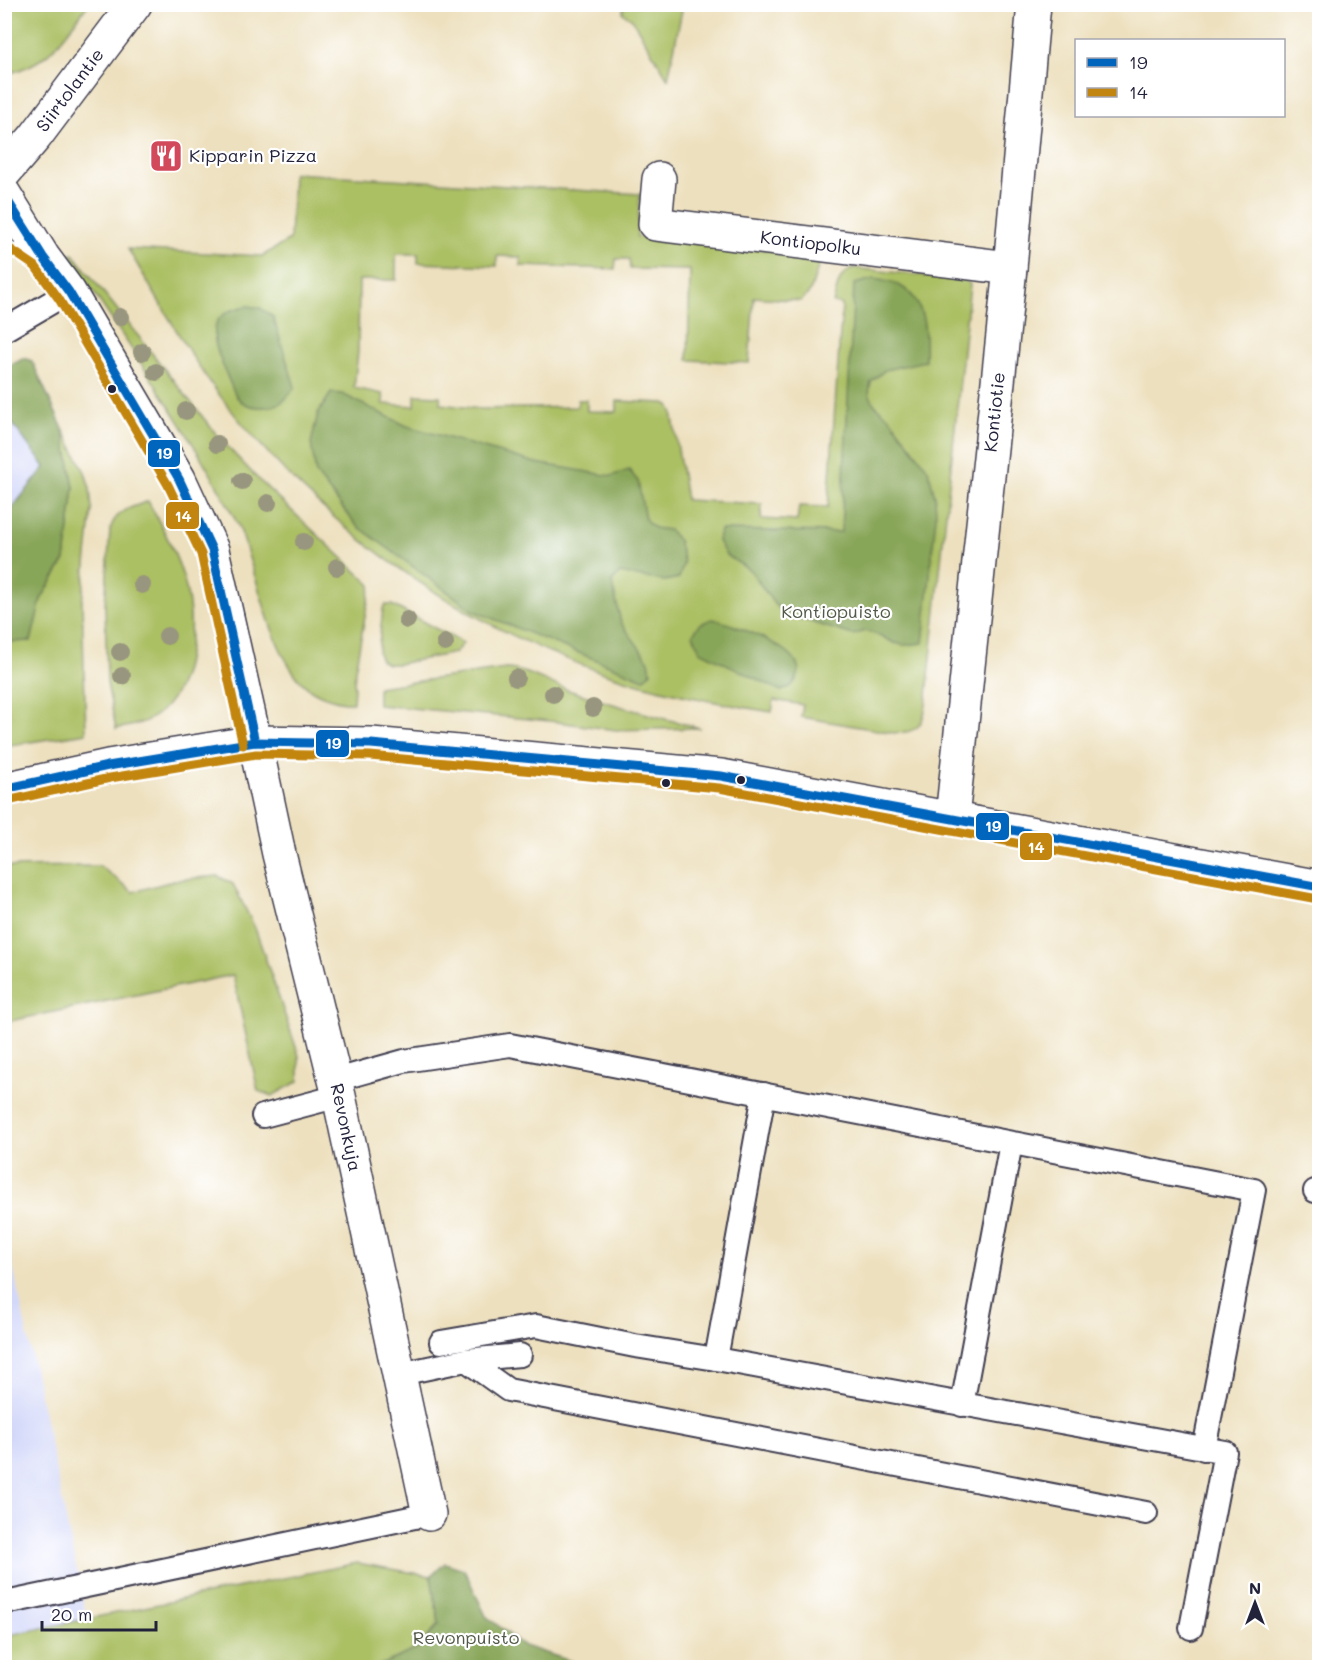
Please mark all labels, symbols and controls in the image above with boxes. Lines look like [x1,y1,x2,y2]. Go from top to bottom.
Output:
legend [1075,39,1285,117]
street label: Siirtolantie [30,43,109,136]
text: 19 [1129,50,1148,74]
text: 14 [1129,80,1148,104]
restaurant icon: Kipparin Pizza [148,138,184,174]
place label: Kipparin Pizza [189,143,317,167]
street label: Kontiopolku [759,224,863,260]
street label: Kontiotie [978,371,1010,453]
unlabelled marker [106,383,118,395]
line badge: 19 [147,439,181,468]
text: 19 [156,442,173,463]
line badge: 14 [165,501,200,530]
text: 14 [174,505,192,526]
park label: Kontiopuisto [781,599,891,623]
line badge: 19 [315,729,350,758]
text: 19 [325,732,342,753]
unlabelled marker [735,774,747,786]
unlabelled marker [660,777,672,789]
line badge: 19 [975,812,1010,841]
text: 19 [985,815,1002,836]
line badge: 14 [1019,832,1053,861]
text: 14 [1027,836,1045,857]
street label: Revonkuja [325,1081,368,1174]
north arrow [1225,1573,1285,1633]
text: N [1249,1577,1261,1598]
scale bar [42,1594,156,1632]
text: 20 m [51,1602,92,1626]
park label: Revonpuisto [413,1625,520,1649]

